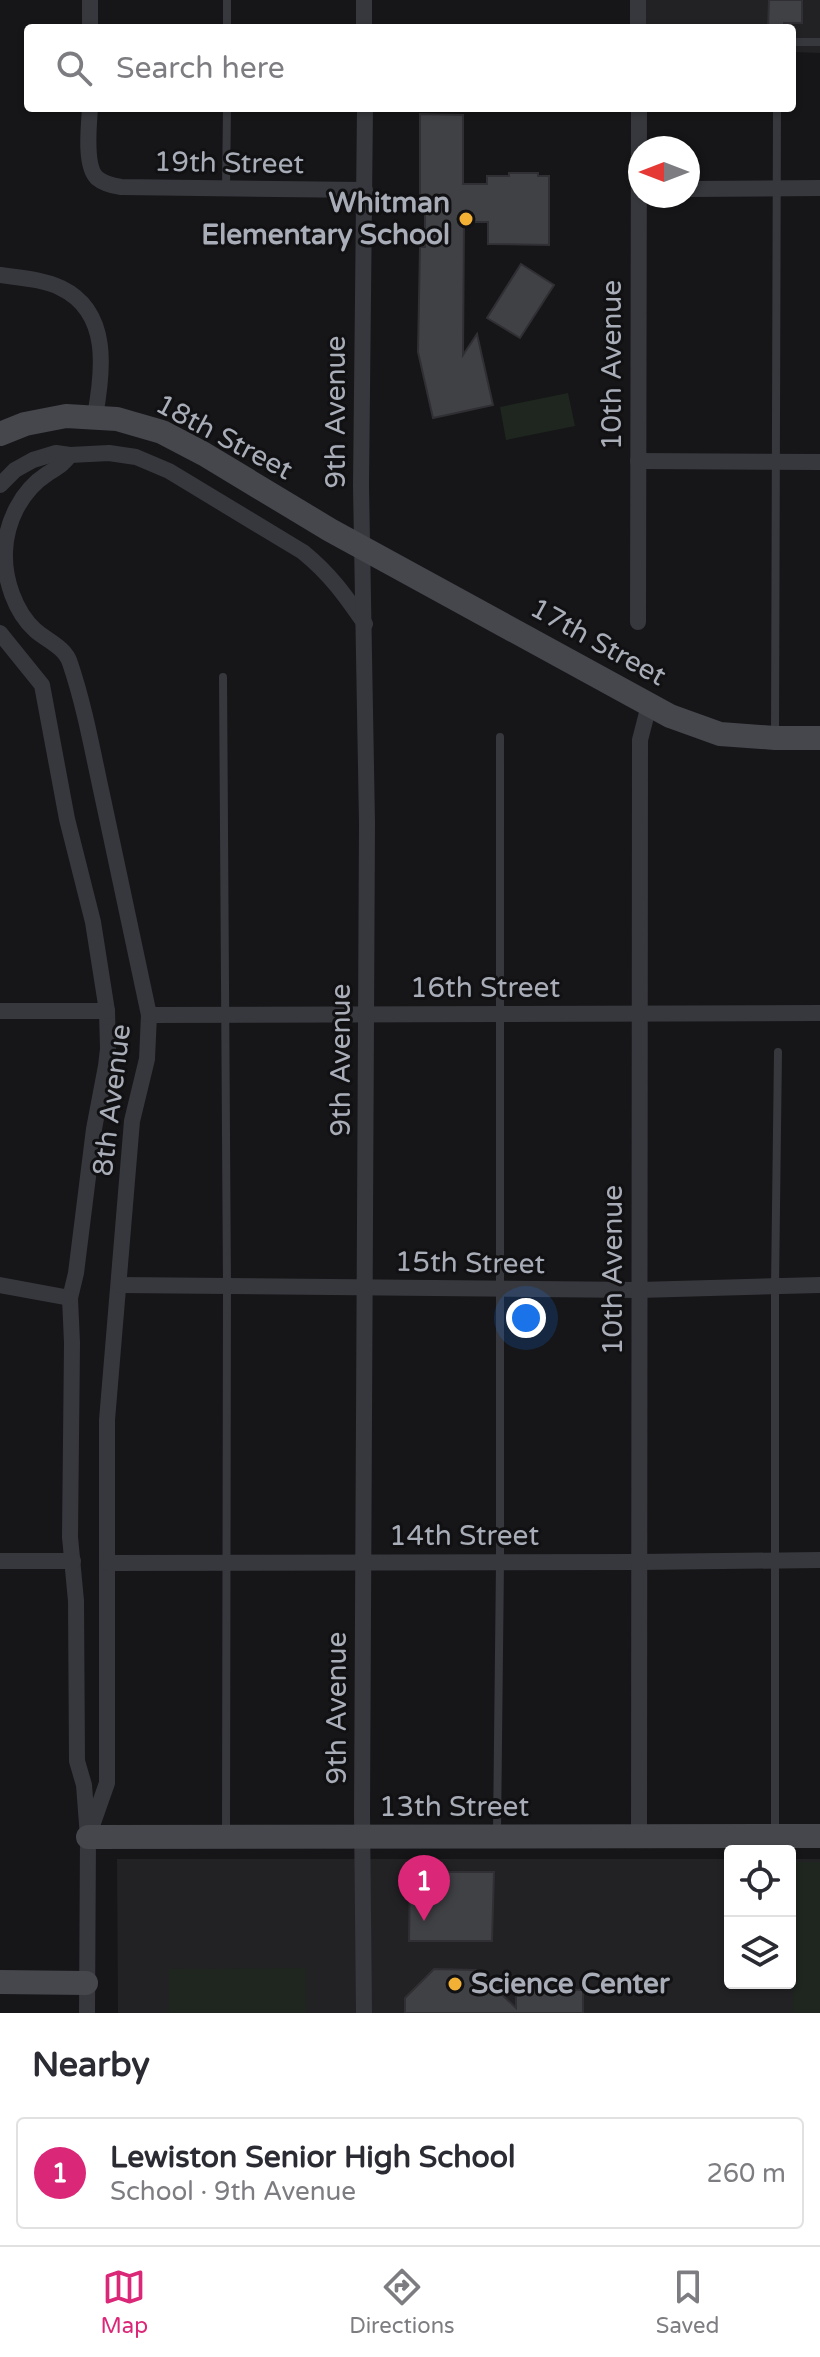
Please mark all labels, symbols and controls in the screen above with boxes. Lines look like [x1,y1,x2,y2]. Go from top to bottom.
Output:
search box [24,24,796,112]
icon: search [52,46,96,90]
text: Search here [116,50,285,87]
north arrow [628,136,700,208]
street label: 19th Street [154,145,305,181]
place label: Whitman Elementary School [201,186,450,252]
marker: Whitman Elementary School [457,210,475,228]
street label: 10th Avenue [595,280,629,450]
street label: 9th Avenue [319,336,353,488]
street label: 18th Street [150,387,299,487]
street label: 17th Street [524,591,672,693]
street label: 16th Street [410,971,560,1005]
street label: 9th Avenue [324,984,358,1136]
street label: 8th Avenue [86,1022,138,1178]
street label: 10th Avenue [596,1185,630,1355]
street label: 15th Street [395,1245,546,1281]
your location [506,1298,546,1338]
street label: 14th Street [389,1519,539,1553]
street label: 9th Avenue [320,1632,354,1784]
street label: 13th Street [379,1790,529,1824]
map controls [724,1845,796,1989]
button: locate [724,1845,796,1917]
pin: 1 [398,1855,450,1921]
button: layers [724,1917,796,1989]
place label: Science Center [471,1967,671,2001]
marker: Science Center [446,1975,464,1993]
text: Nearby [32,2045,150,2086]
text: Lewiston Senior High School [110,2139,515,2176]
text: 1 [52,2158,68,2189]
text: 260 m [706,2158,786,2189]
text: School · 9th Avenue [110,2176,356,2207]
tab: Map [101,2265,148,2339]
tab: Directions [349,2265,455,2339]
tab: Saved [656,2265,719,2339]

